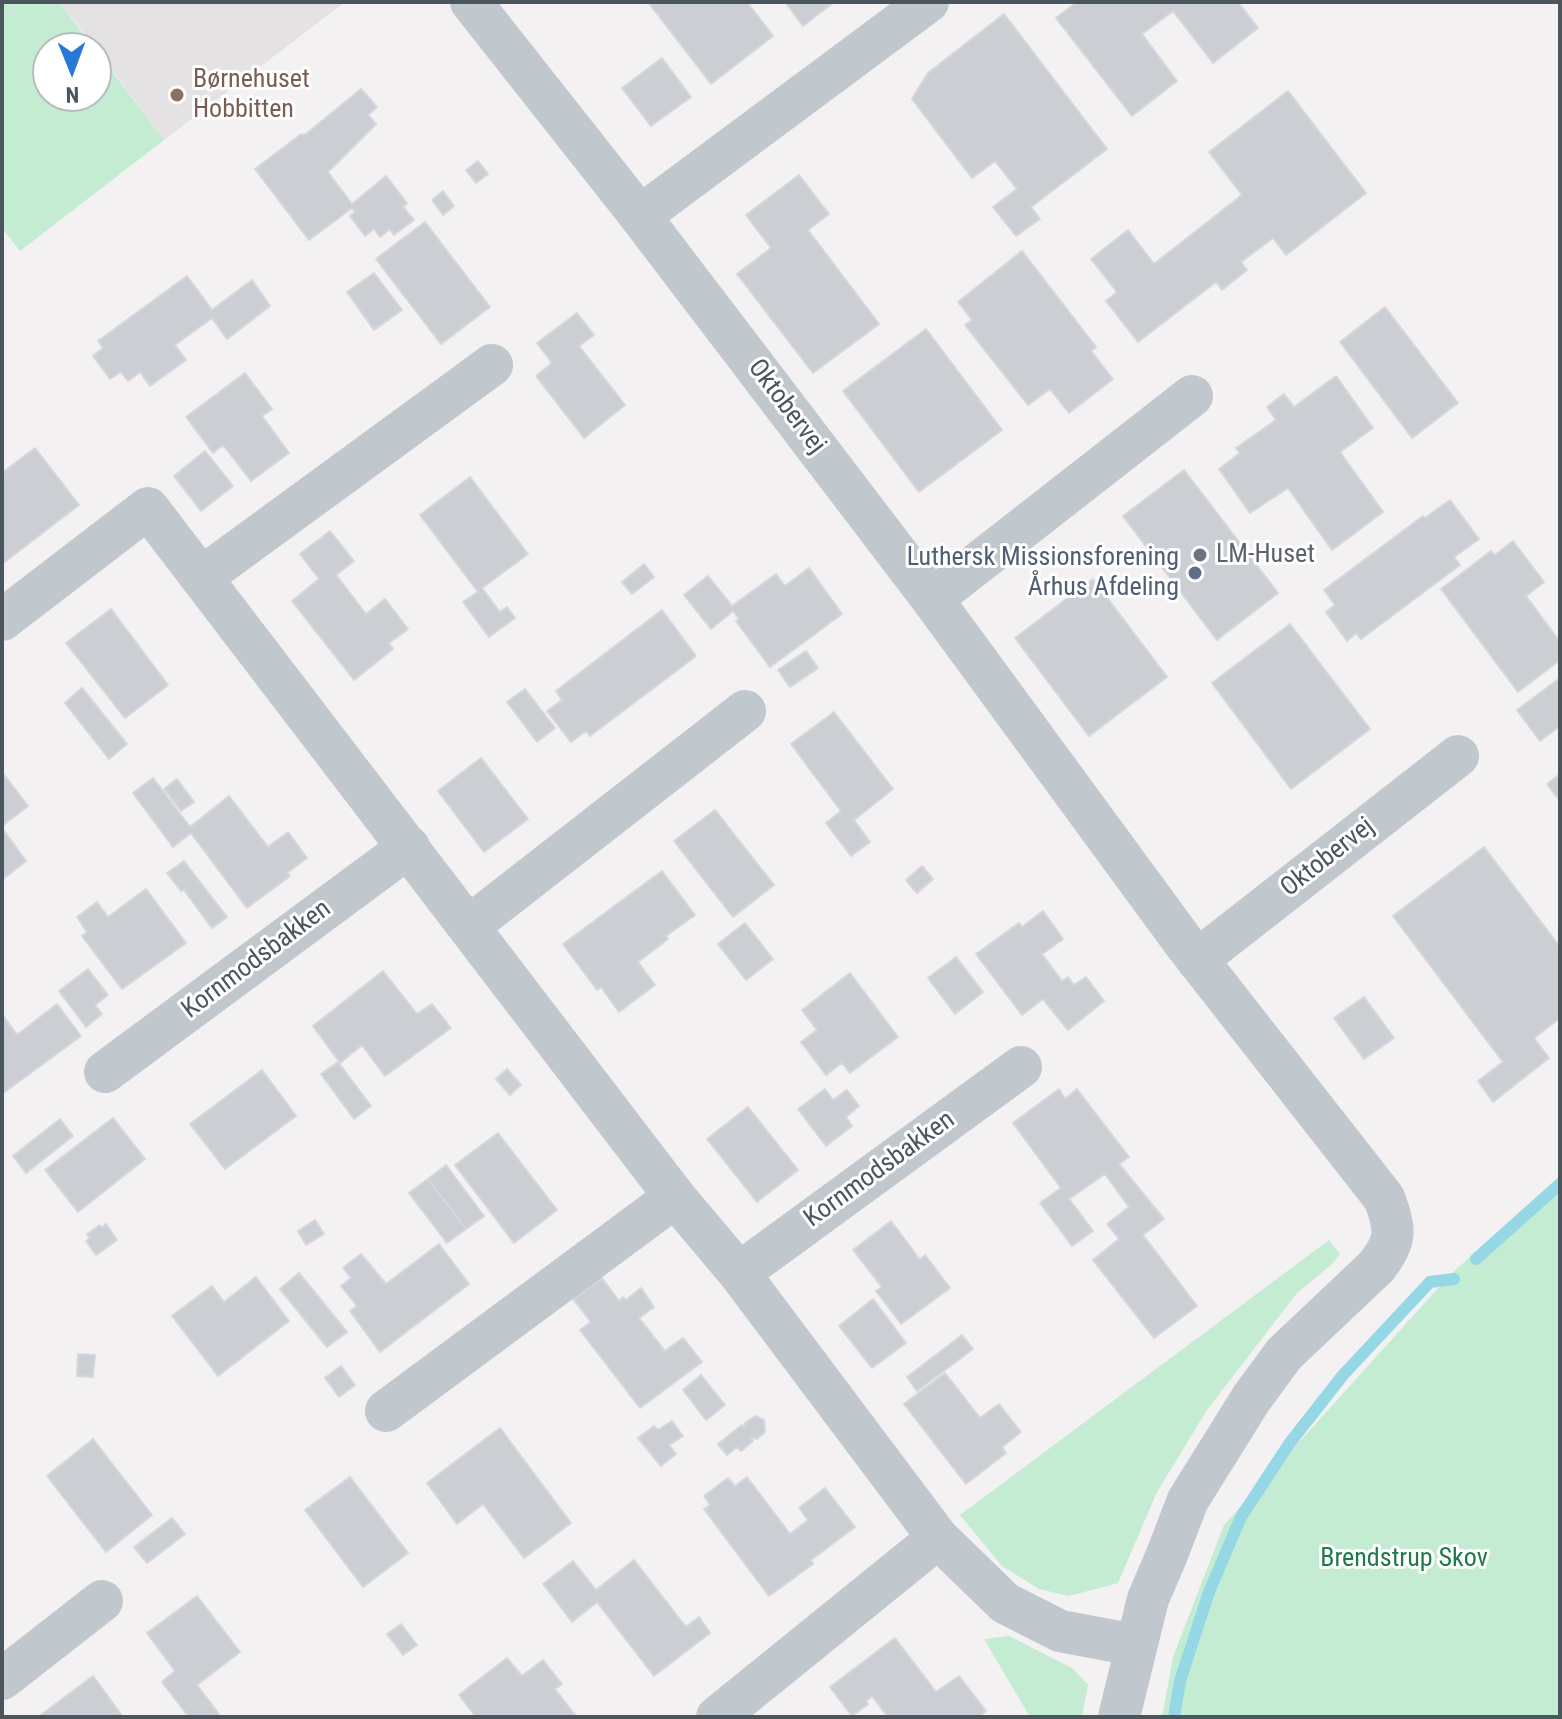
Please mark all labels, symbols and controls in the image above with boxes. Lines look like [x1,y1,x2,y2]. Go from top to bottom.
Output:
north arrow [32,32,112,112]
place label: Børnehuset Hobbitten [193,64,310,126]
text: N [65,82,79,107]
marker: Børnehuset Hobbitten [168,86,186,104]
street label: Oktobervej [740,354,832,460]
place label: LM-Huset [1216,539,1315,571]
place label: Luthersk Missionsforening Århus Afdeling [907,542,1179,604]
marker: LM-Huset [1191,546,1209,564]
marker: Luthersk Missionsforening Århus Afdeling [1186,564,1204,582]
street label: Oktobervej [1275,812,1381,904]
street label: Kornmodsbakken [177,894,337,1026]
street label: Kornmodsbakken [799,1105,961,1235]
park label: Brendstrup Skov [1320,1543,1488,1575]

